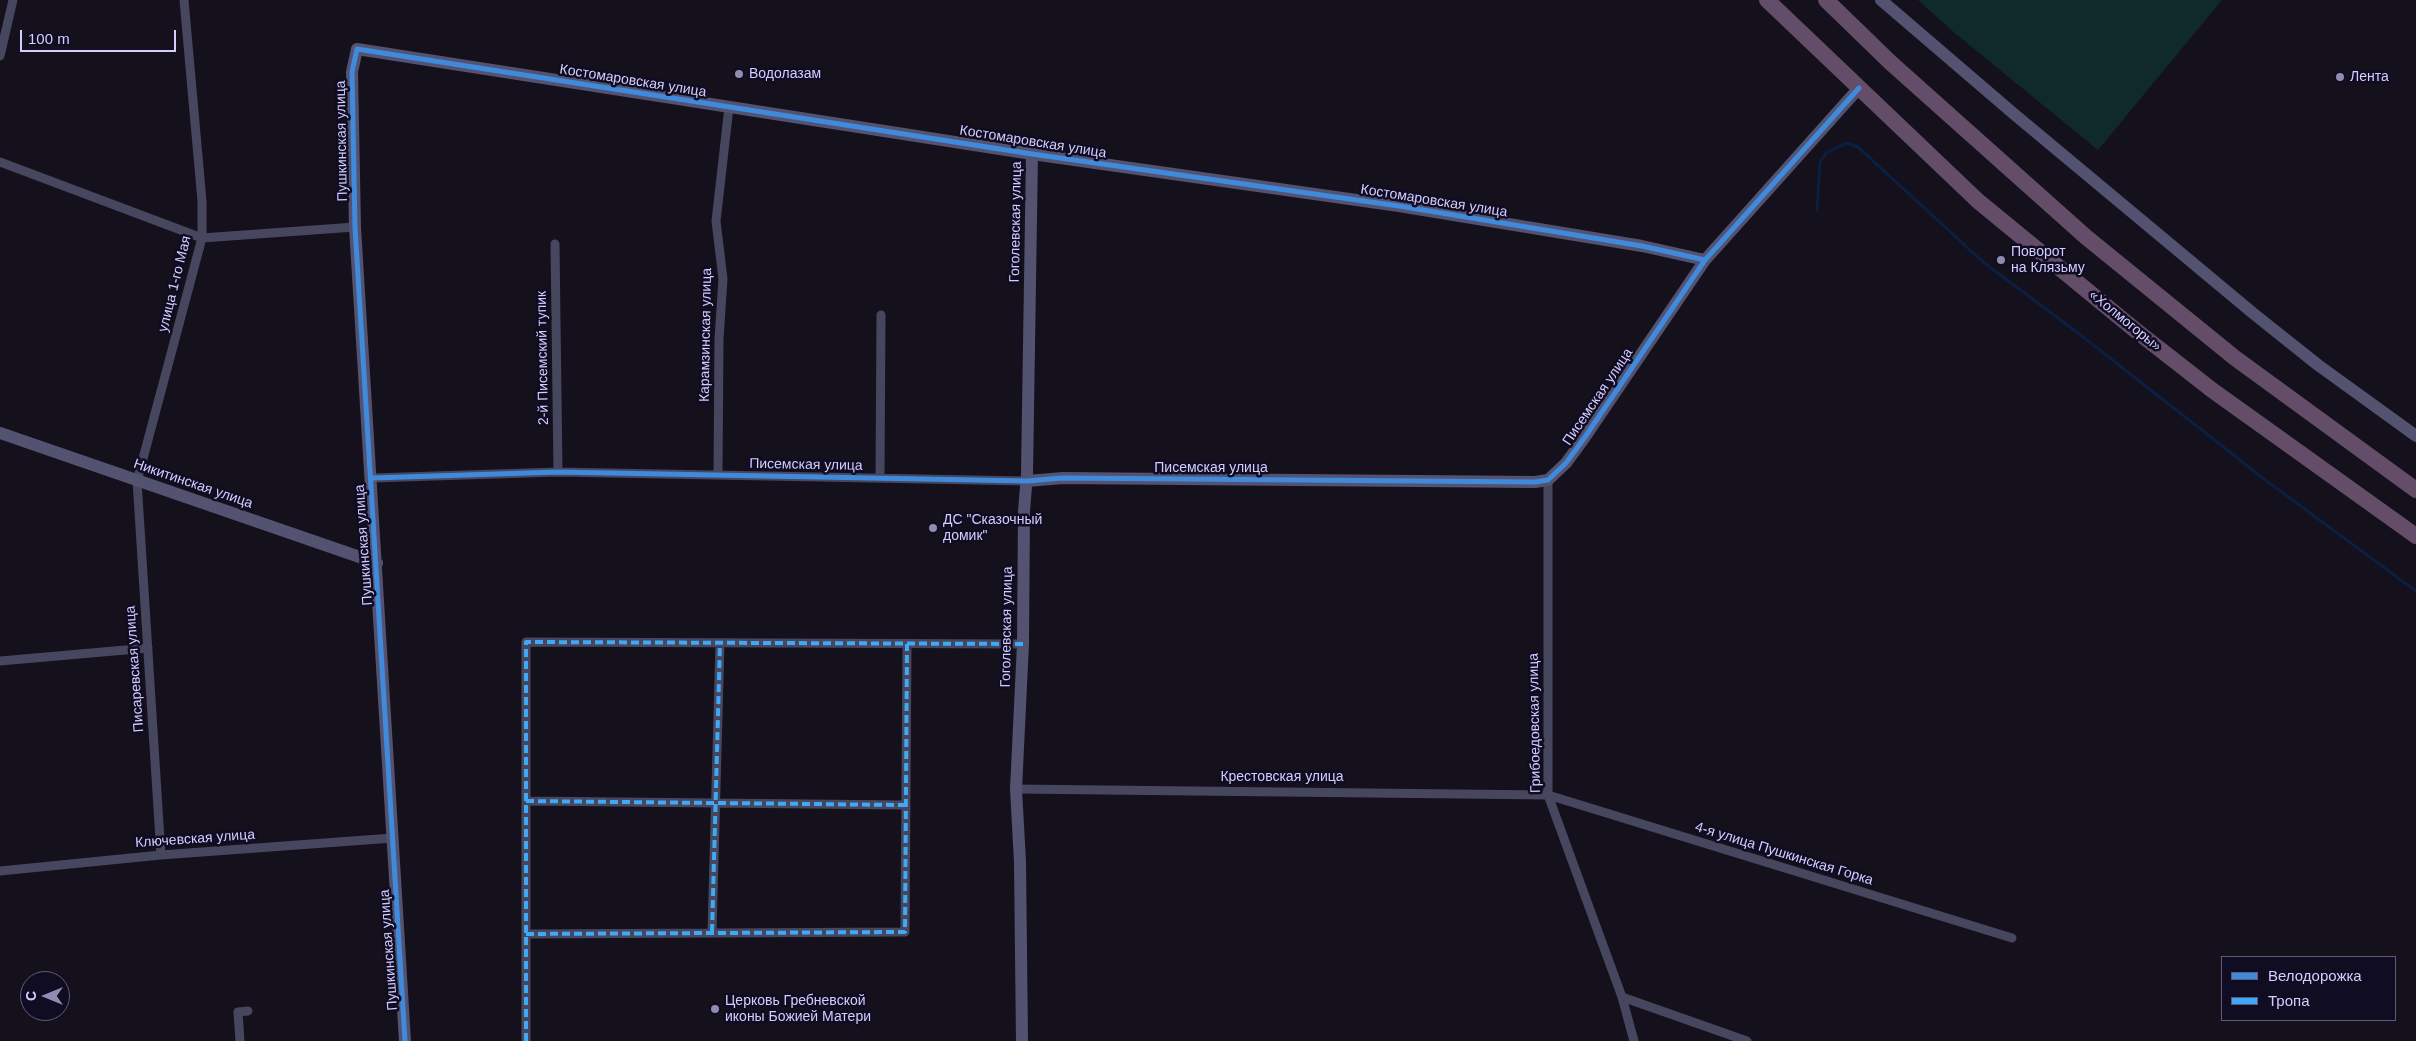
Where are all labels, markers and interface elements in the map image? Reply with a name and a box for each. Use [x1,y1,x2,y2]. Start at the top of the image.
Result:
scale bar [22,20,179,52]
text: 100 m [28,30,70,47]
street label: Костомаровская улица [558,61,708,101]
place label: Водолазам [749,66,821,82]
marker: Водолазам [733,68,745,80]
place label: Лента [2350,69,2389,85]
marker: Лента [2334,71,2346,83]
street label: Пушкинская улица [333,80,351,202]
street label: Костомаровская улица [958,122,1108,162]
street label: Гоголевская улица [1007,161,1025,283]
street label: Костомаровская улица [1359,181,1509,221]
street label: улица 1-го Мая [155,234,195,334]
place label: Поворот на Клязьму [2011,244,2085,276]
marker: Поворот на Клязьму [1995,254,2007,266]
street label: Карамзинская улица [696,268,716,402]
street label: «Холмогоры» [2085,287,2165,355]
street label: 2-й Писемский тупик [533,291,553,425]
street label: Писемская улица [1559,345,1637,449]
street label: Никитинская улица [131,456,255,512]
street label: Писемская улица [749,456,863,474]
street label: Писемская улица [1154,460,1268,476]
street label: Пушкинская улица [351,484,377,606]
place label: ДС "Сказочный домик" [943,512,1042,544]
marker: ДС "Сказочный домик" [927,522,939,534]
street label: Гоголевская улица [998,566,1016,688]
street label: Писаревская улица [122,605,148,733]
street label: Грибоедовская улица [1525,653,1545,793]
street label: Крестовская улица [1220,769,1344,785]
street label: 4-я улица Пушкинская Горка [1693,819,1875,889]
street label: Ключевская улица [135,826,255,852]
street label: Пушкинская улица [376,889,402,1011]
legend [2221,956,2396,1021]
text: Велодорожка [2268,967,2362,984]
north arrow [20,971,70,1021]
text: С [23,991,39,1001]
text: Тропа [2268,992,2309,1009]
place label: Церковь Гребневской иконы Божией Матери [725,993,871,1026]
marker: Церковь Гребневской иконы Божией Матери [709,1003,721,1015]

